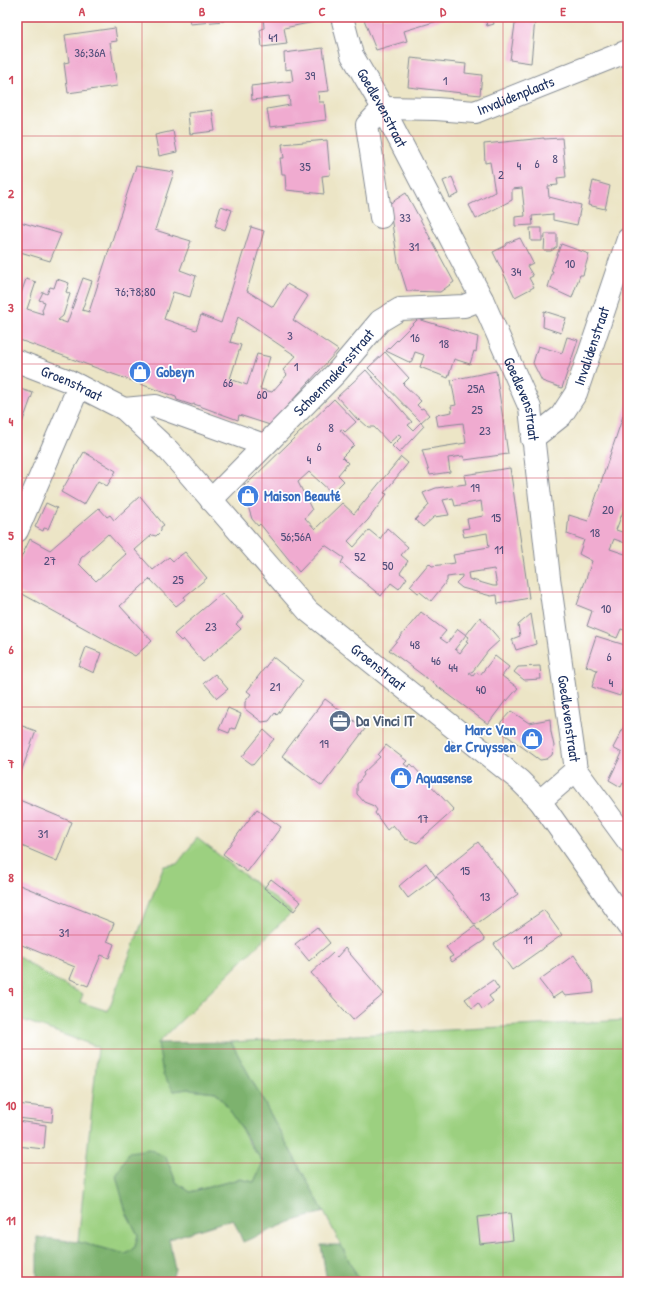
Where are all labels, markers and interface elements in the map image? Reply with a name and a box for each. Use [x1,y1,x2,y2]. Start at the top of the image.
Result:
text: A [79,2,86,20]
text: B [199,2,206,20]
text: C [318,2,326,20]
text: D [440,2,447,20]
text: E [560,2,566,20]
house number: 41 [268,28,278,46]
house number: 36;36A [74,43,106,61]
street label: Goedlevenstraat [352,64,413,152]
house number: 39 [305,66,316,84]
text: 1 [9,70,14,88]
street label: Invalidenplaats [474,70,557,120]
house number: 1 [443,71,448,89]
house number: 8 [552,149,558,167]
house number: 6 [534,154,540,172]
house number: 4 [517,156,522,174]
house number: 35 [299,157,311,175]
house number: 2 [498,165,504,183]
text: 2 [8,184,15,202]
house number: 33 [399,208,411,226]
house number: 31 [409,237,420,255]
house number: 10 [565,254,575,272]
house number: 34 [511,262,521,280]
house number: 76;78;80 [114,282,156,300]
text: 3 [8,298,14,316]
street label: Invalidenstraat [568,303,615,388]
street label: Schoenmakersstraat [288,324,379,421]
house number: 3 [287,326,293,344]
house number: 16 [410,328,420,346]
house number: 18 [439,334,450,352]
street label: Goedlevenstraat [499,354,545,443]
house number: 1 [294,357,299,375]
shop icon: Gobeyn [127,359,153,385]
street label: Groenstraat [38,360,107,407]
place label: Gobeyn [156,361,195,383]
house number: 66 [223,373,233,391]
house number: 25A [467,379,486,397]
house number: 60 [256,385,268,403]
house number: 25 [471,400,483,418]
text: 4 [9,412,14,430]
house number: 8 [328,418,334,436]
house number: 23 [479,421,491,439]
house number: 6 [316,437,322,455]
house number: 4 [307,450,312,468]
house number: 19 [470,478,480,496]
shop icon: Maison Beauté [235,483,261,509]
place label: Maison Beauté [264,485,341,506]
house number: 20 [602,500,614,518]
house number: 15 [491,508,502,526]
house number: 18 [590,523,601,541]
text: 5 [8,526,14,544]
house number: 56;56A [281,527,312,545]
house number: 11 [494,540,504,558]
house number: 52 [354,547,366,565]
house number: 27 [44,551,56,569]
house number: 50 [382,556,394,574]
house number: 25 [172,570,184,588]
house number: 10 [601,599,611,617]
house number: 23 [205,617,217,635]
house number: 48 [410,635,421,653]
street label: Groenstraat [346,638,411,696]
text: 6 [8,640,14,658]
house number: 6 [606,647,612,665]
house number: 46 [431,651,441,669]
house number: 44 [448,658,458,676]
house number: 4 [609,673,614,691]
street label: Goedlevenstraat [553,674,586,764]
house number: 21 [270,677,281,695]
house number: 40 [476,680,487,698]
office icon: Da Vinci IT [327,708,353,734]
place label: Da Vinci IT [356,710,415,731]
place label: Marc Van der Cruyssen [444,719,516,758]
shop icon: Marc Van der Cruyssen [519,726,545,752]
house number: 19 [319,734,329,752]
text: 7 [7,754,15,772]
shop icon: Aquasense [388,765,414,791]
place label: Aquasense [416,767,472,789]
house number: 17 [417,809,429,827]
house number: 31 [38,824,49,842]
house number: 15 [460,861,471,879]
text: 8 [8,868,14,886]
house number: 13 [480,887,490,905]
house number: 31 [59,923,70,941]
house number: 11 [523,930,533,948]
text: 9 [9,982,14,1000]
text: 10 [6,1096,16,1114]
text: 11 [6,1211,16,1229]

